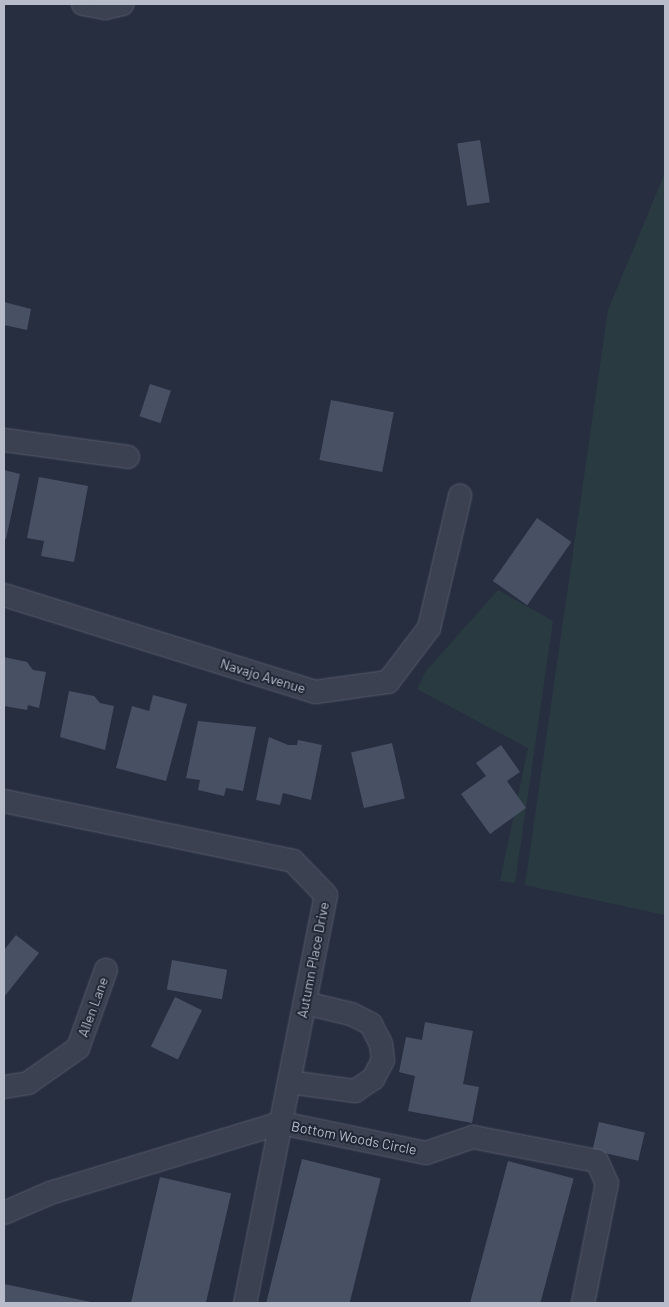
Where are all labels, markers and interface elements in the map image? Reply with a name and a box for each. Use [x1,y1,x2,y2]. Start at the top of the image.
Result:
street label: Navajo Avenue [218,655,308,697]
street label: Autumn Place Drive [294,901,332,1019]
street label: Allen Lane [74,975,112,1039]
street label: Bottom Woods Circle [290,1118,418,1158]

